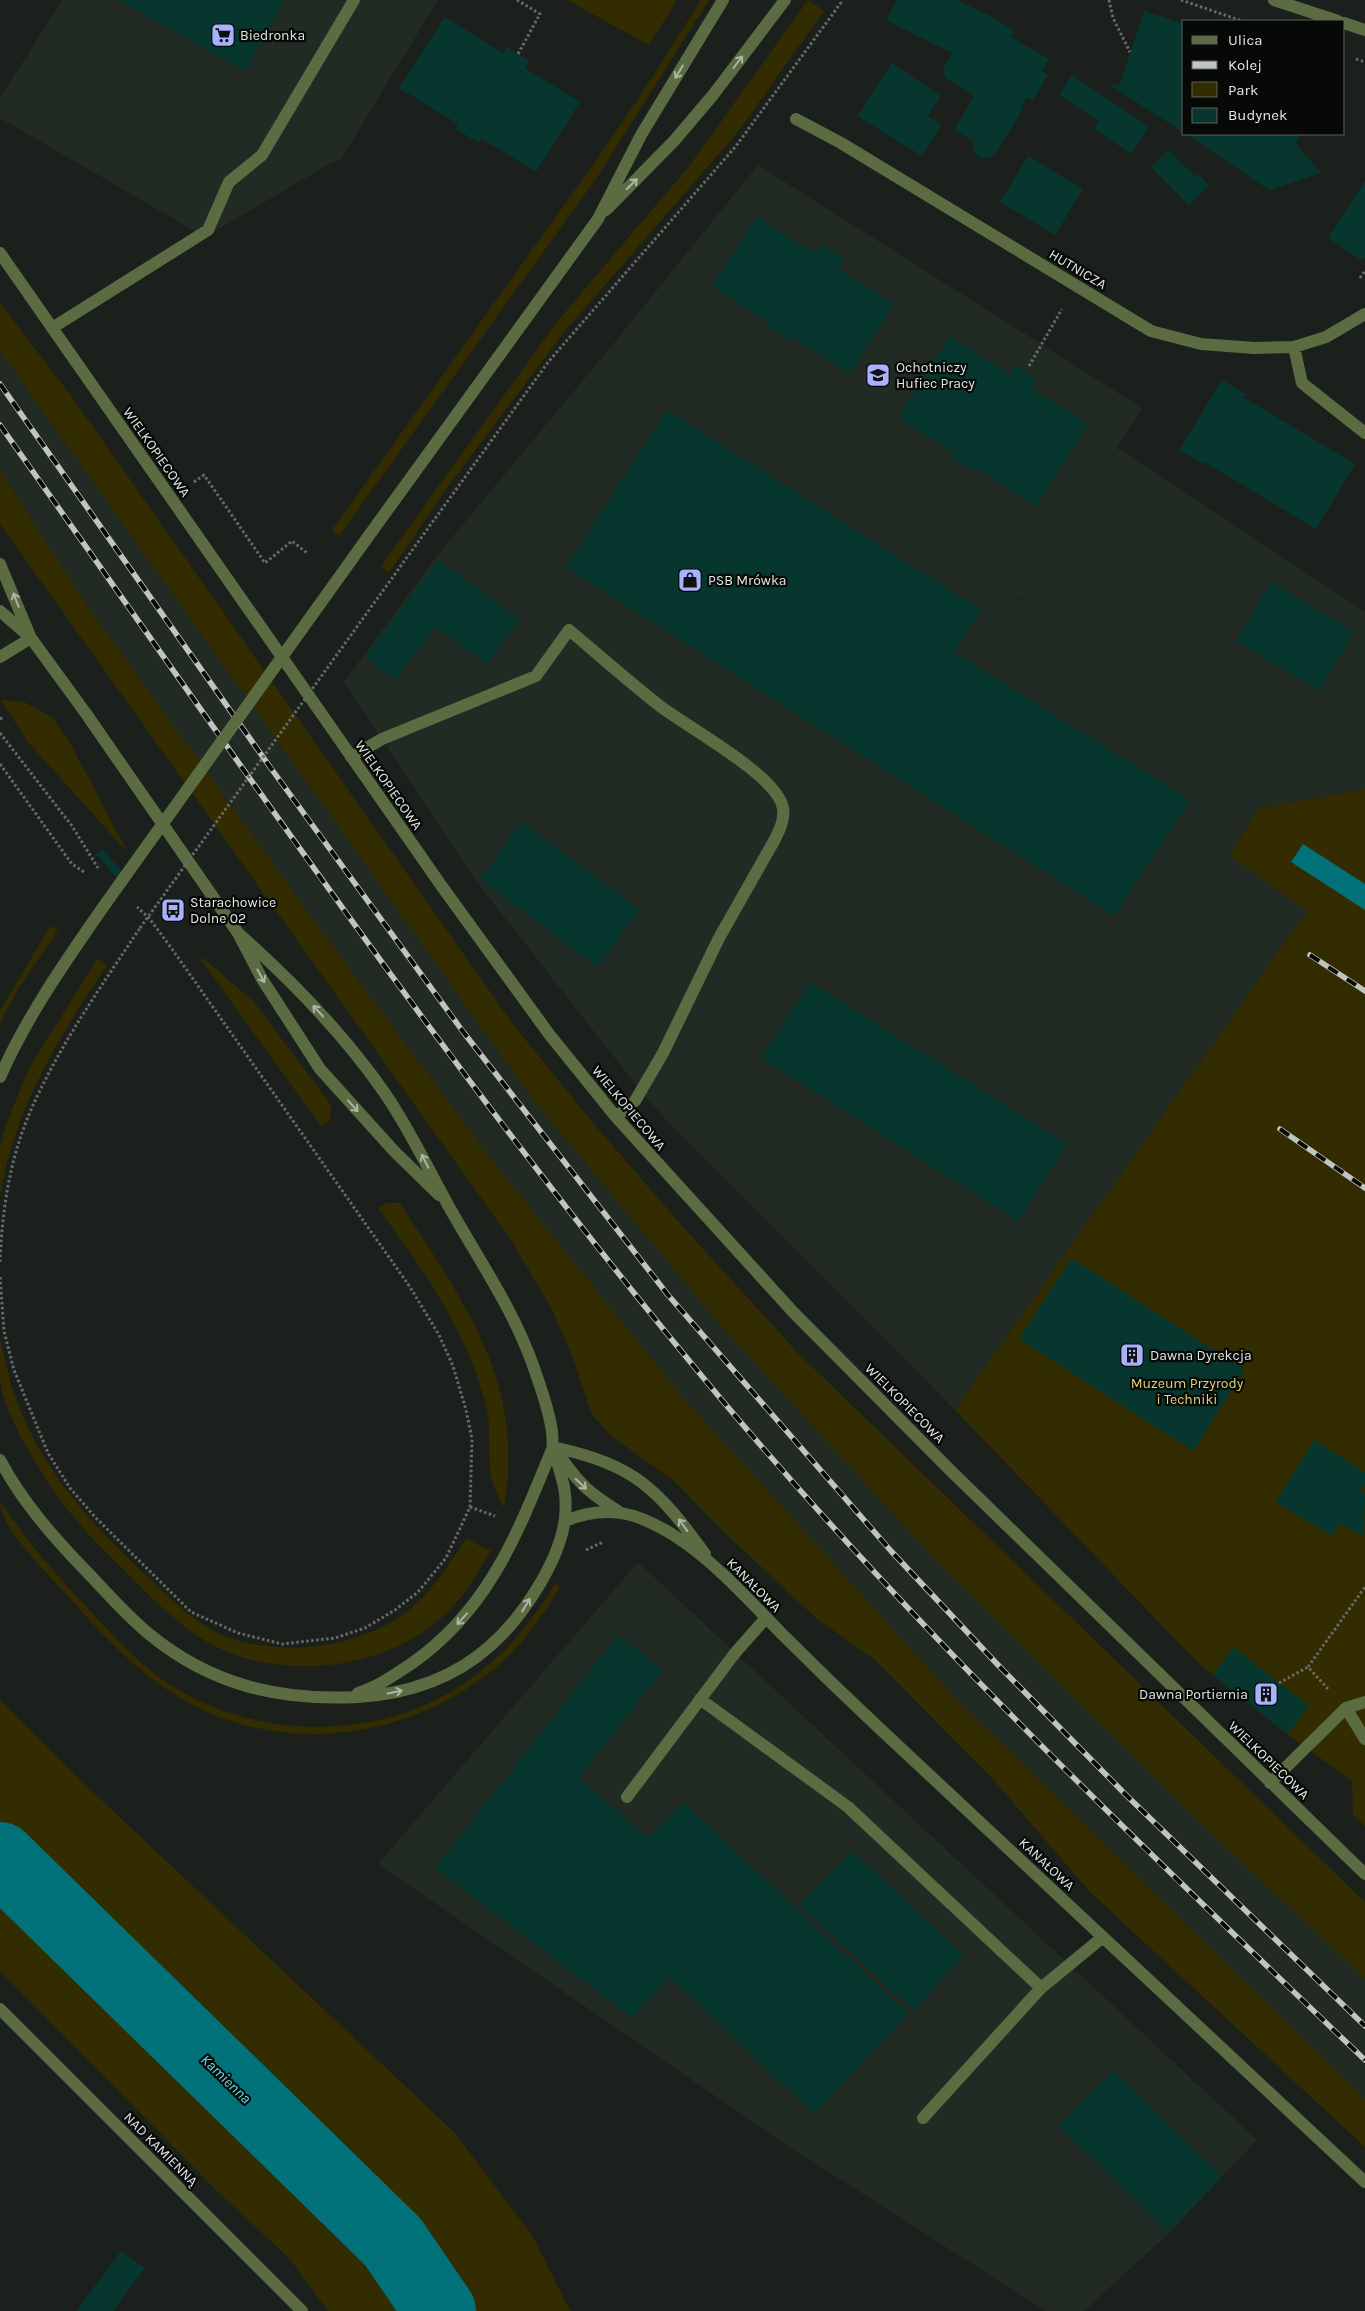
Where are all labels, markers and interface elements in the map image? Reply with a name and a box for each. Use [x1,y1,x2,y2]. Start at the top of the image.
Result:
legend [1182,20,1345,135]
supermarket icon: Biedronka [210,22,236,48]
place label: Biedronka [240,27,305,44]
text: Ulica [1228,31,1262,49]
one-way arrow [733,56,744,69]
text: Kolej [1228,56,1262,74]
one-way arrow [674,64,684,78]
text: Park [1228,81,1258,99]
text: Budynek [1228,106,1287,124]
one-way arrow [626,178,638,190]
street label: HUTNICZA [1046,246,1110,293]
place label: Ochotniczy Hufiec Pracy [896,359,975,392]
school or university icon: Ochotniczy Hufiec Pracy [865,362,891,388]
street label: WIELKOPIECOWA [119,404,194,500]
shop icon: PSB Mrówka [677,567,703,593]
place label: PSB Mrówka [708,572,787,589]
one-way arrow [11,593,20,608]
street label: WIELKOPIECOWA [351,737,426,833]
place label: Starachowice Dolne 02 [190,894,276,927]
bus stop icon: Starachowice Dolne 02 [160,897,186,923]
one-way arrow [256,969,266,983]
one-way arrow [312,1004,324,1017]
street label: WIELKOPIECOWA [588,1062,669,1154]
one-way arrow [347,1099,358,1112]
one-way arrow [420,1154,429,1169]
building icon: Dawna Dyrekcja [1119,1342,1145,1368]
place label: Dawna Dyrekcja [1150,1347,1252,1364]
street label: WIELKOPIECOWA [861,1360,948,1447]
park label: Muzeum Przyrody i Techniki [1131,1375,1244,1408]
one-way arrow [575,1478,587,1490]
one-way arrow [678,1519,689,1532]
street label: KANAŁOWA [723,1555,784,1616]
one-way arrow [521,1598,531,1612]
one-way arrow [456,1613,467,1626]
building icon: Dawna Portiernia [1253,1681,1279,1707]
place label: Dawna Portiernia [1139,1686,1248,1703]
one-way arrow [386,1687,402,1697]
street label: WIELKOPIECOWA [1225,1718,1313,1803]
street label: KANAŁOWA [1015,1834,1078,1894]
water label: Kamienna [197,2051,255,2107]
street label: NAD KAMIENNĄ [120,2109,202,2191]

